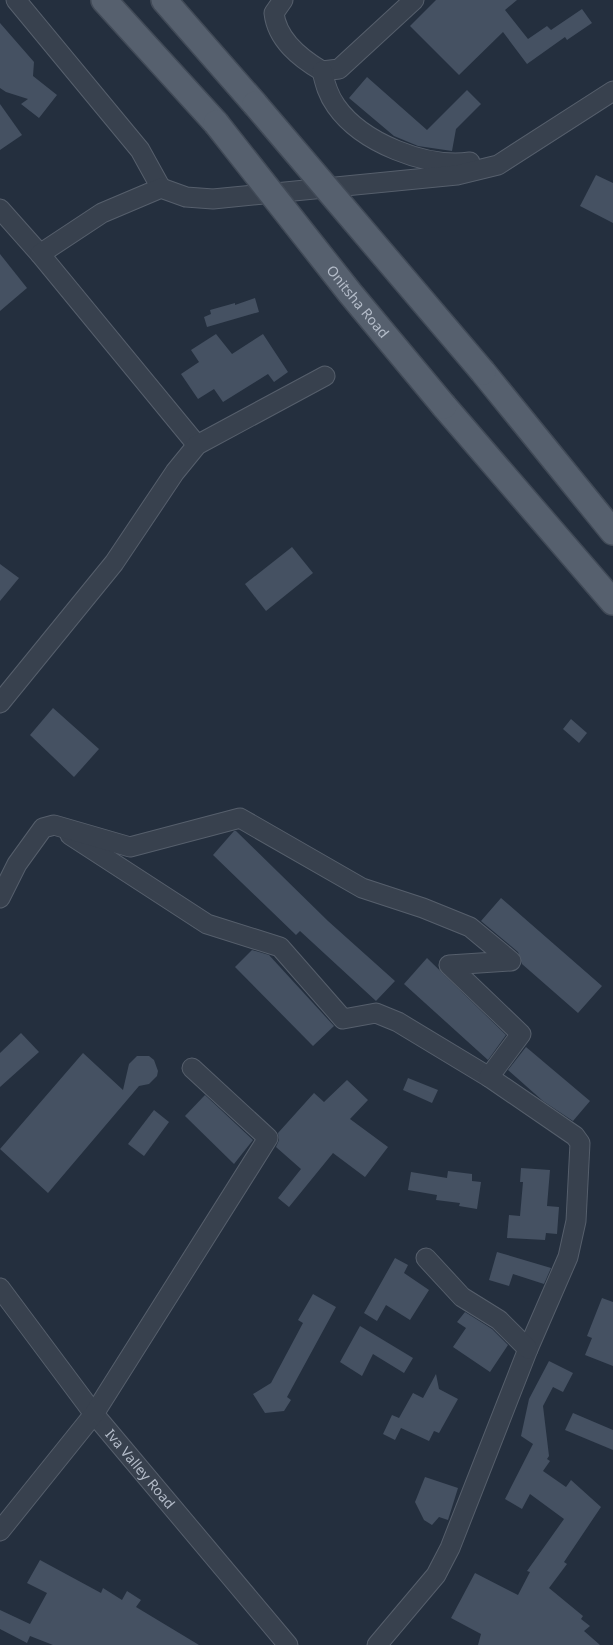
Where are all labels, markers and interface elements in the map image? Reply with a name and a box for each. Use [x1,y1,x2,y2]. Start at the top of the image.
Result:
street label: Onitsha Road [323,261,393,342]
street label: Iva Valley Road [102,1425,180,1513]

